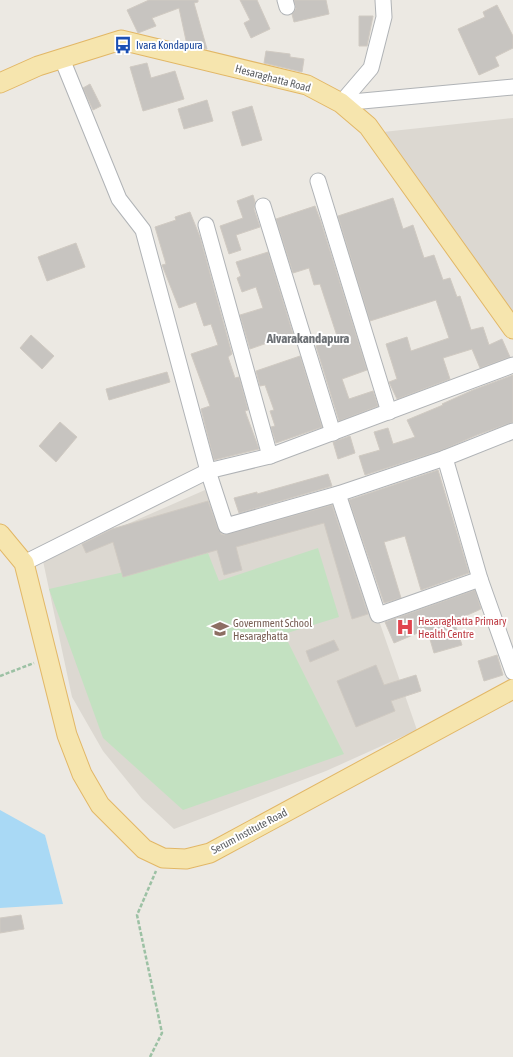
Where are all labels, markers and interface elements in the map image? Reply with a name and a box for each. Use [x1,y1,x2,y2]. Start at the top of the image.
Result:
bus stop icon: Ivara Kondapura [113,35,133,55]
place label: Ivara Kondapura [136,39,203,51]
street label: Hesaraghatta Road [234,62,312,94]
district label: Aivarakandapura [266,331,349,346]
place label: Hesaraghatta Primary Health Centre [418,615,507,640]
place label: Government School Hesaraghatta [233,617,312,642]
hospital icon: Hesaraghatta Primary Health Centre [395,617,415,637]
school or university icon: Government School Hesaraghatta [210,619,230,639]
street label: Serum Institute Road [209,806,289,856]

